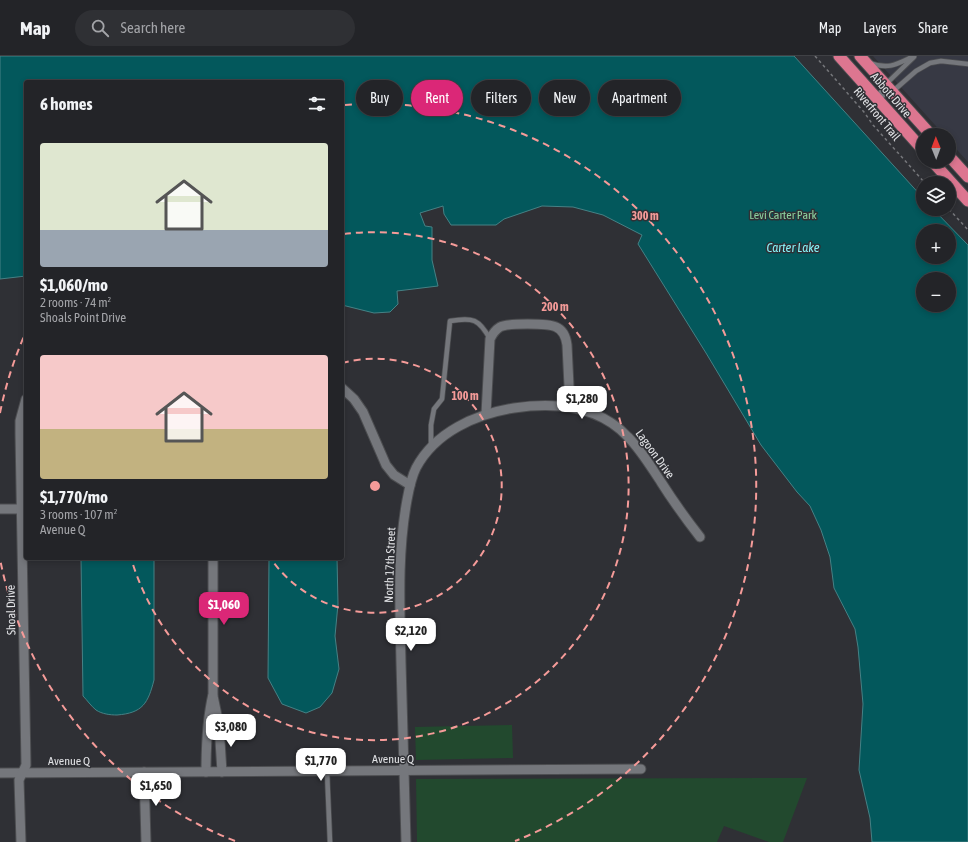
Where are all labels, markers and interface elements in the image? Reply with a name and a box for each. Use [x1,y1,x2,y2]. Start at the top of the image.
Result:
search box [75,10,355,46]
text: Map [20,17,51,39]
icon: search [89,17,111,39]
text: Search here [121,19,185,36]
text: Map [819,20,841,36]
text: Layers [863,20,896,36]
text: Share [918,20,948,36]
street label: Abbott Drive [868,70,914,120]
chip: Buy [356,80,403,116]
chip: Rent [411,80,463,116]
chip: Filters [471,80,531,116]
chip: New [539,80,590,116]
chip: Apartment [598,80,681,116]
street label: Riverfront Trail [851,85,904,144]
icon: filters [306,93,328,115]
text: 6 homes [40,94,93,114]
north arrow [916,128,956,168]
map controls [916,128,956,312]
icon: home [148,169,220,241]
button: layers [916,176,956,216]
park label: Levi Carter Park [749,208,818,222]
text: 300 m [631,209,659,223]
button: + [916,224,956,264]
water label: Carter Lake [766,240,820,255]
button: − [916,272,956,312]
text: $1,060/mo [40,275,108,295]
text: 2 rooms · 74 m² [40,295,111,310]
text: 200 m [541,300,569,314]
text: Shoals Point Drive [40,310,126,325]
icon: home [148,381,220,453]
pin: $1,280 [549,386,615,420]
text: 100 m [451,389,479,403]
text: $1,280 [566,391,598,406]
street label: Lagoon Drive [633,427,677,481]
centre of rings [368,479,382,493]
text: $1,770/mo [40,487,108,507]
text: 3 rooms · 107 m² [40,507,117,522]
text: Avenue Q [40,522,85,537]
street label: North 17th Street [382,526,398,603]
street label: Shoal Drive [4,585,18,635]
pin: $1,060 [191,592,257,626]
text: $1,060 [208,597,240,612]
pin: $2,120 [378,618,444,652]
text: $2,120 [395,623,427,638]
pin: $3,080 [198,714,264,748]
text: $3,080 [215,719,247,734]
pin: $1,770 [288,748,354,782]
street label: Avenue Q [372,752,415,766]
text: $1,770 [305,753,337,768]
street label: Avenue Q [48,754,91,768]
pin: $1,650 [123,773,189,807]
text: $1,650 [140,778,172,793]

